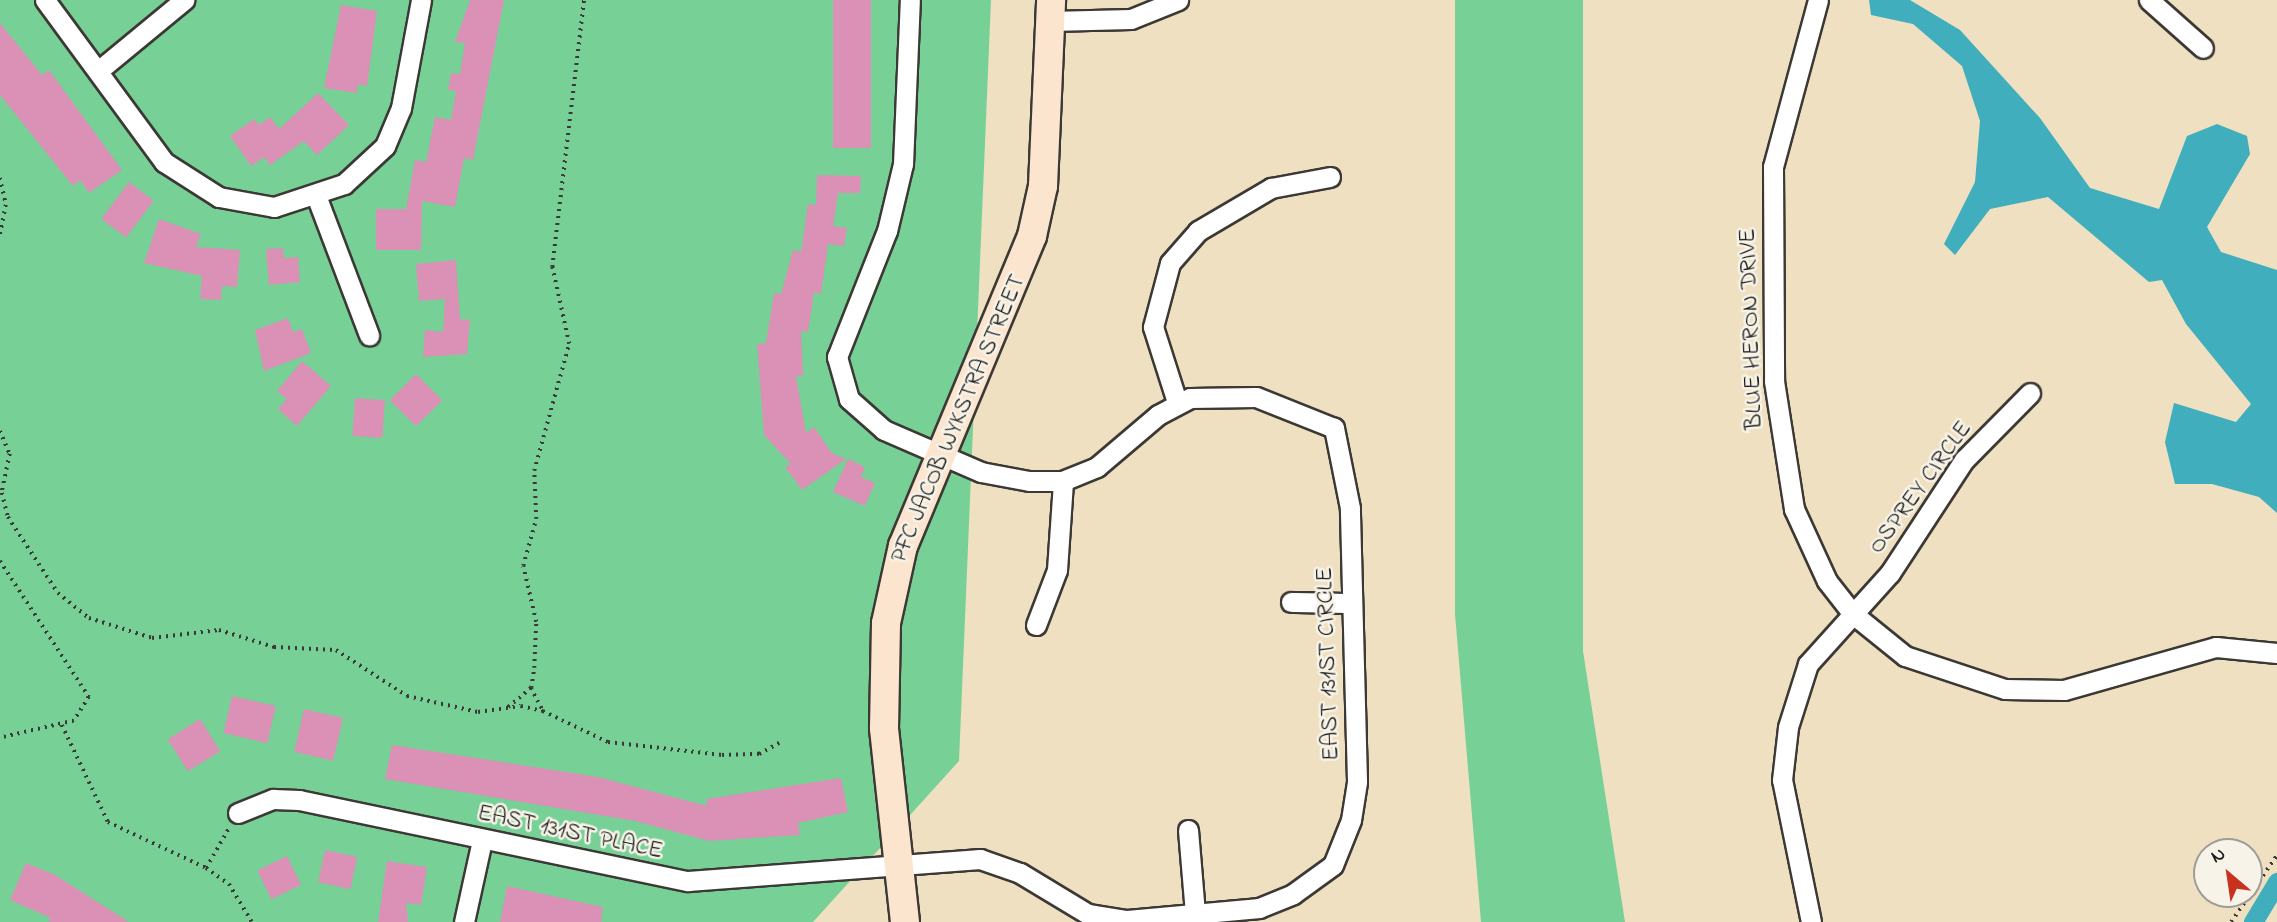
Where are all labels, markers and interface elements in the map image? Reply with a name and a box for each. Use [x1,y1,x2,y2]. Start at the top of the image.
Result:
street label: BLUE HERON DRIVE [1734,228,1770,430]
street label: PFC JACOB WYKSTRA STREET [885,271,1033,567]
street label: OSPREY CIRCLE [1863,416,1979,560]
street label: EAST 131ST CIRCLE [1311,567,1347,761]
street label: EAST 131ST PLACE [475,799,665,867]
north arrow [2193,838,2263,908]
text: N [2206,841,2231,871]

